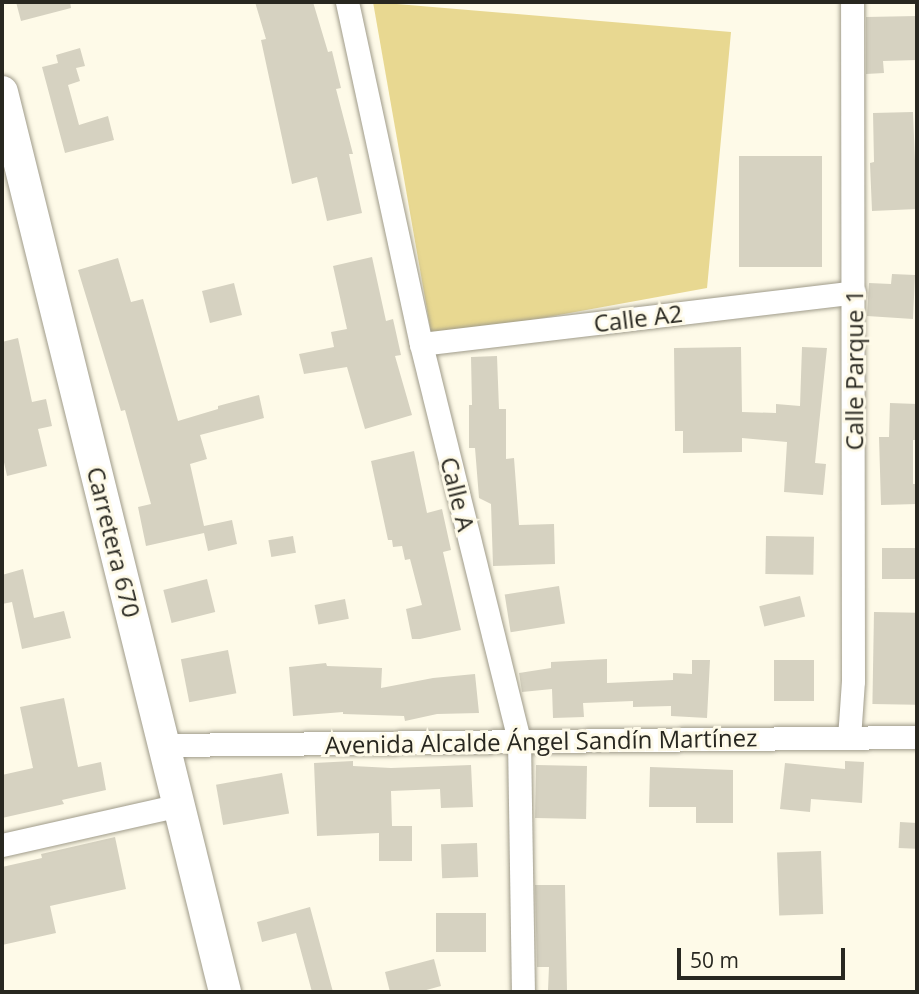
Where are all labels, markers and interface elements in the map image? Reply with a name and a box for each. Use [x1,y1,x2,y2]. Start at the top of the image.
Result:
street label: Calle Parque 1 [840,290,868,450]
street label: Calle A2 [592,298,684,338]
street label: Calle A [435,454,481,534]
street label: Carretera 670 [81,464,147,620]
street label: Avenida Alcalde Ángel Sandín Martínez [324,723,758,759]
scale bar [681,934,849,978]
text: 50 m [690,946,739,974]

